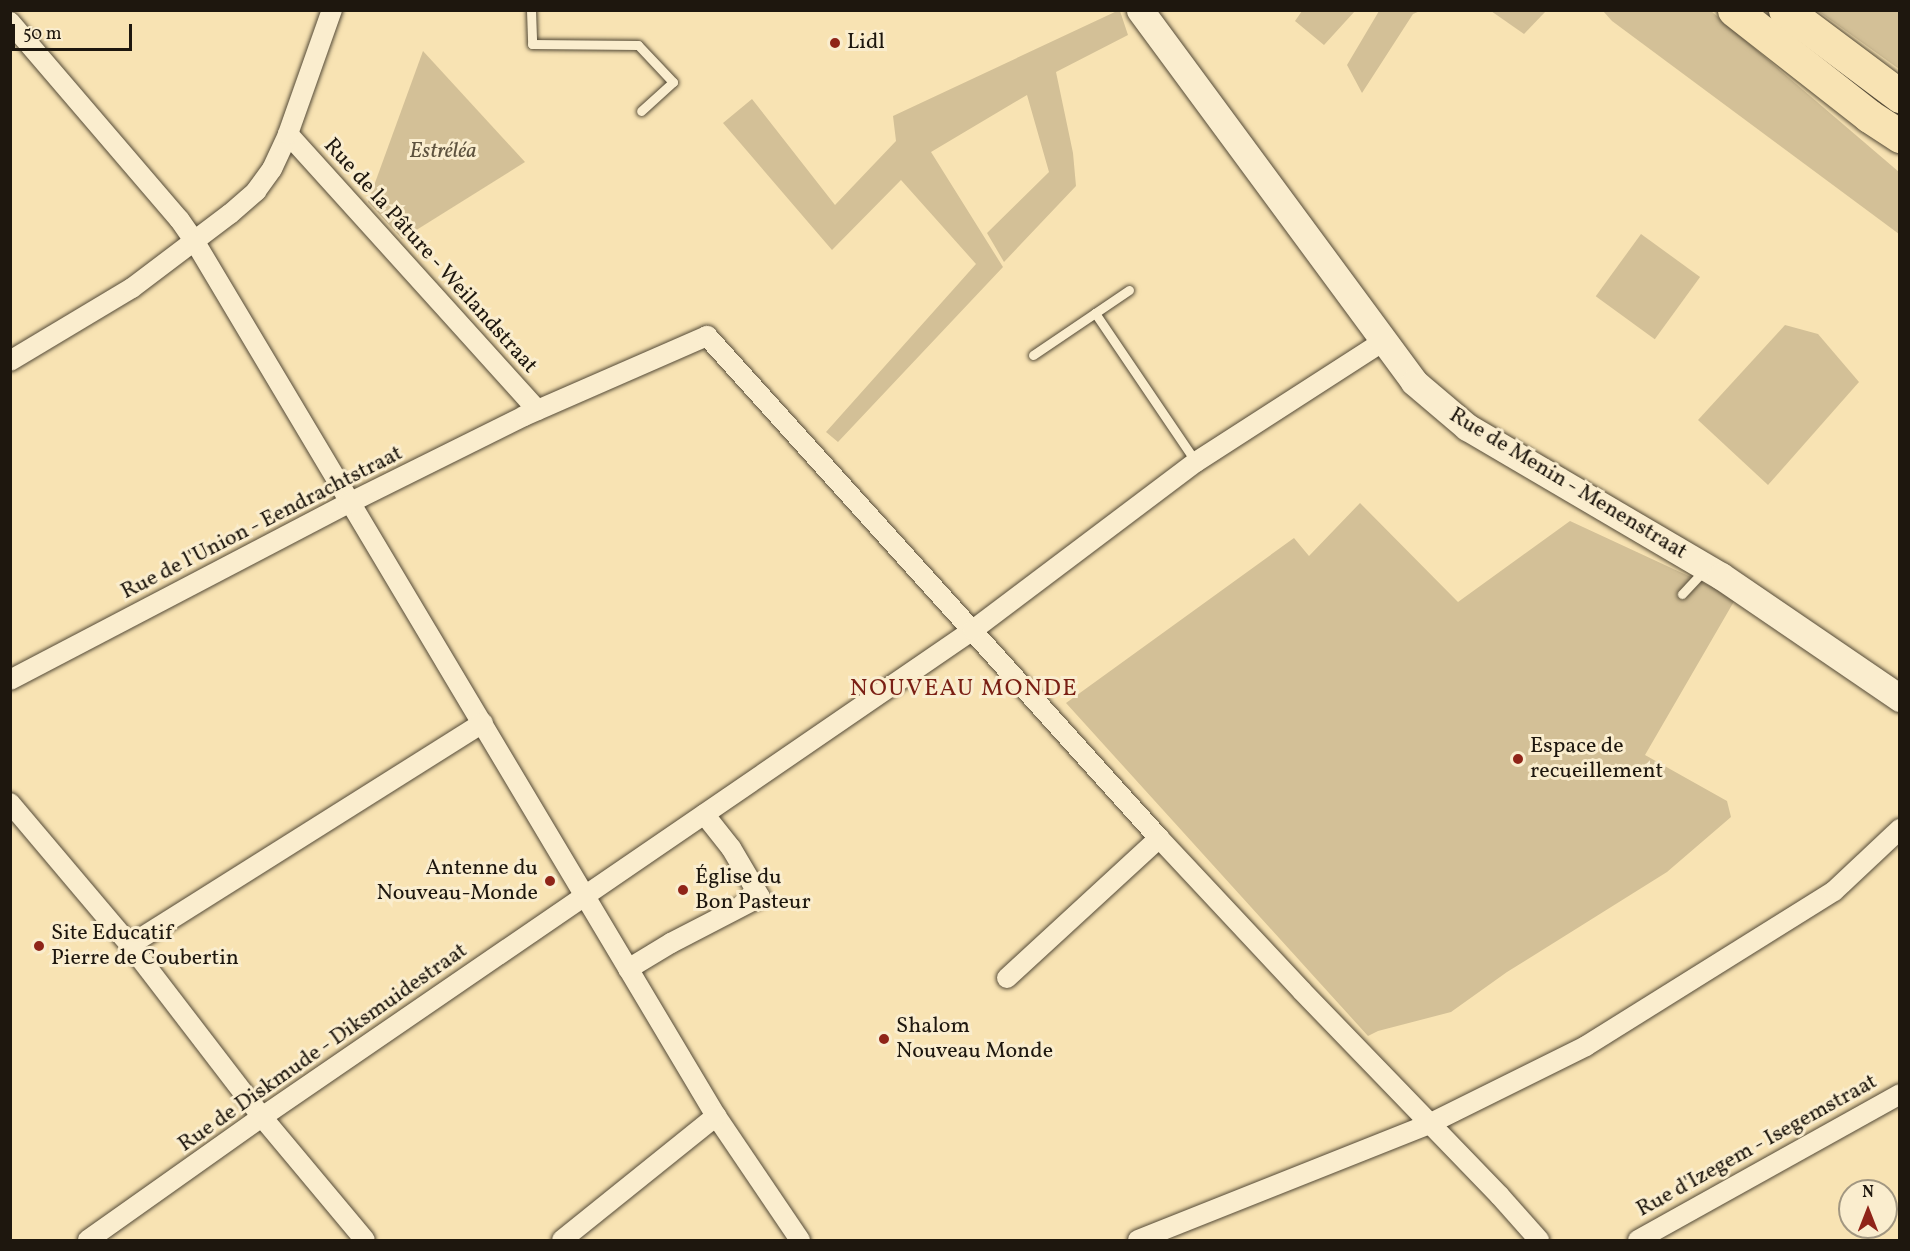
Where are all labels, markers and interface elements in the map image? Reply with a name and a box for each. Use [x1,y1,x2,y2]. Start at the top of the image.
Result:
scale bar [15,12,135,50]
text: 50 m [23,22,62,47]
place label: Lidl [847,30,885,56]
marker: Lidl [828,36,842,50]
street label: Rue de la Pâture - Weilandstraat [317,132,543,380]
park label: Estréléa [409,139,477,165]
street label: Rue de Menin - Menenstraat [1444,402,1692,566]
street label: Rue de l'Union - Eendrachtstraat [117,440,407,606]
district label: NOUVEAU MONDE [850,676,1078,704]
place label: Espace de recueillement [1530,733,1663,784]
marker: Espace de recueillement [1511,752,1525,766]
place label: Antenne du Nouveau-Monde [377,855,538,906]
place label: Église du Bon Pasteur [695,864,811,915]
marker: Antenne du Nouveau-Monde [543,874,557,888]
marker: Église du Bon Pasteur [676,883,690,897]
place label: Site Educatif Pierre de Coubertin [51,920,239,972]
street label: Rue de Diskmude - Diksmuidestraat [173,938,473,1158]
marker: Site Educatif Pierre de Coubertin [32,939,46,953]
place label: Shalom Nouveau Monde [896,1013,1053,1064]
marker: Shalom Nouveau Monde [877,1032,891,1046]
street label: Rue d'Izegem - Isegemstraat [1632,1069,1882,1223]
north arrow [1838,1179,1898,1239]
text: N [1862,1182,1874,1204]

